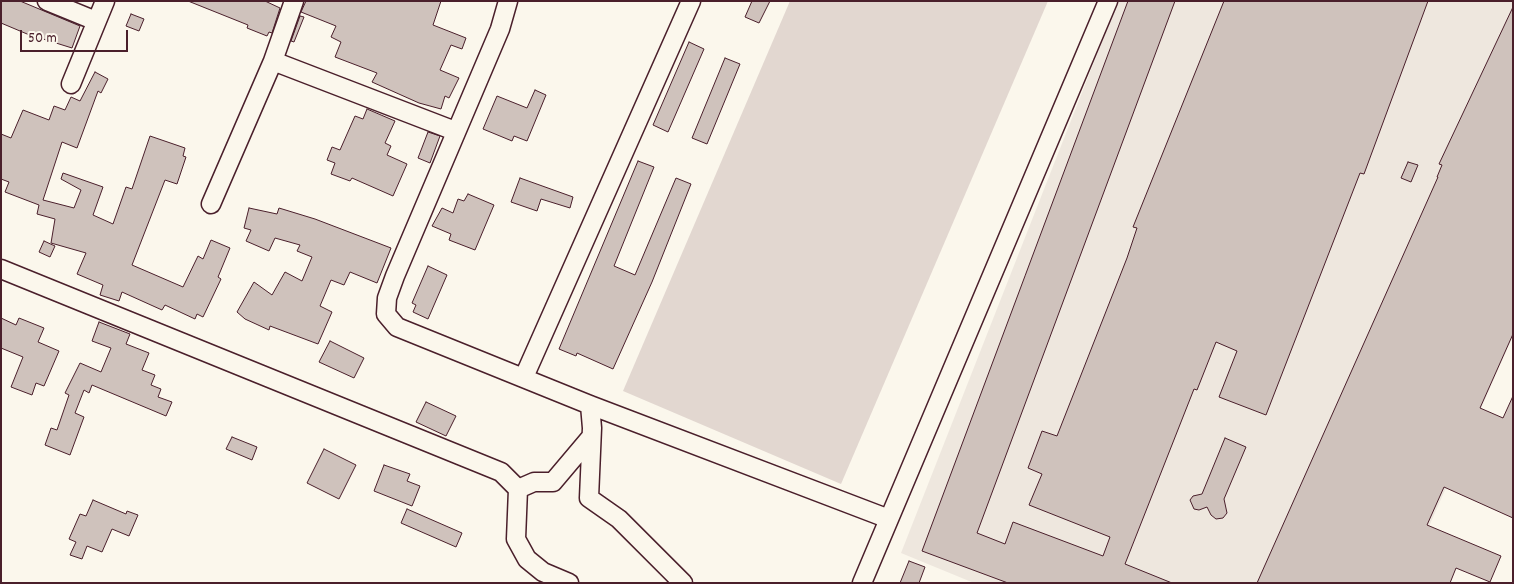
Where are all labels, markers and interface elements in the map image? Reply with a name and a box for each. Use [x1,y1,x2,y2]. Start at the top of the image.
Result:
scale bar [22,20,130,52]
text: 50 m [28,28,57,50]

